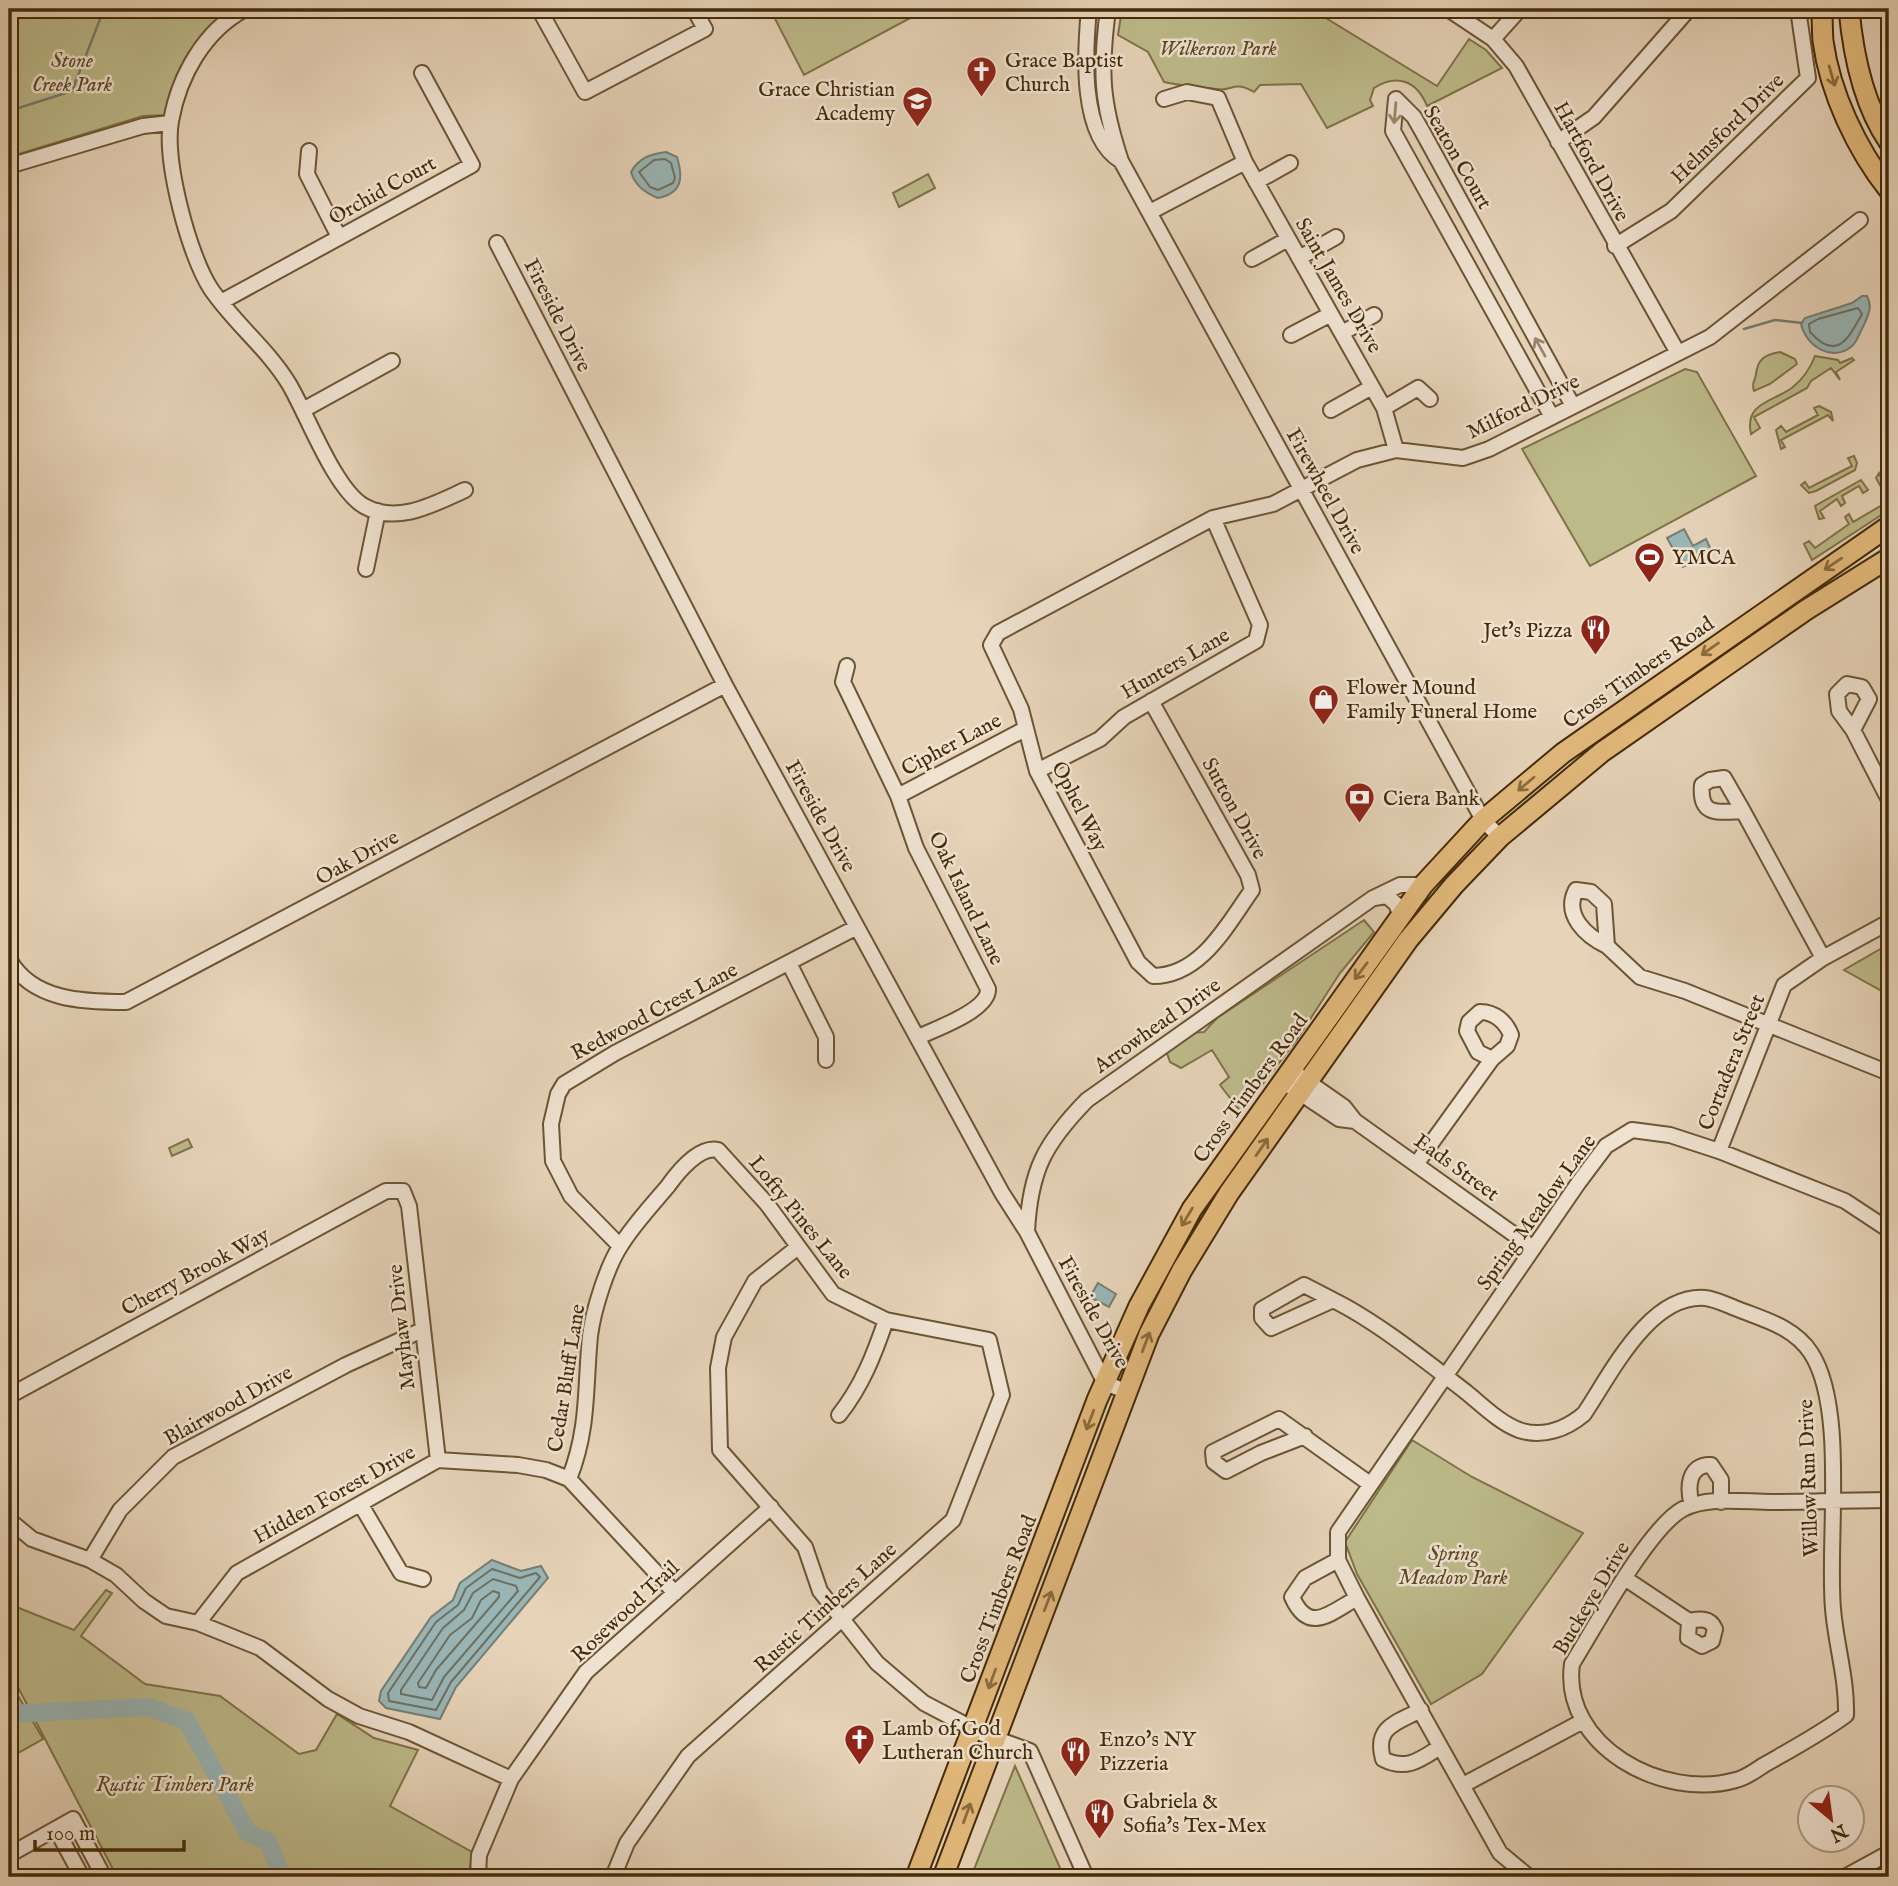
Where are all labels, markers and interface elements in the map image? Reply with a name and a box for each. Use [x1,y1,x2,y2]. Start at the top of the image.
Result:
park label: Wilkerson Park [1159,36,1277,63]
park label: Stone Creek Park [32,48,113,99]
place label: Grace Baptist Church [1005,48,1123,99]
church icon: Grace Baptist Church [965,55,999,99]
one-way arrow [1826,65,1839,87]
street label: Helmsford Drive [1665,68,1791,190]
place label: Grace Christian Academy [758,77,896,128]
school or university icon: Grace Christian Academy [901,84,935,128]
street label: Hartford Drive [1547,97,1635,227]
one-way arrow [1388,101,1401,124]
street label: Seaton Court [1416,101,1497,215]
street label: Orchid Court [324,151,441,232]
street label: Saint James Drive [1288,213,1388,359]
street label: Fireside Drive [517,255,597,377]
one-way arrow [1533,337,1547,357]
street label: Milford Drive [1463,368,1585,446]
street label: Firewheel Drive [1279,424,1371,560]
sports icon: YMCA [1632,540,1666,584]
place label: YMCA [1672,545,1736,572]
one-way arrow [1824,557,1843,571]
street label: Cross Timbers Road [1558,611,1720,735]
restaurant icon: Jet's Pizza [1578,613,1612,657]
place label: Jet's Pizza [1481,618,1573,645]
street label: Hunters Lane [1117,622,1235,706]
one-way arrow [1701,642,1720,656]
place label: Flower Mound Family Funeral Home [1346,675,1538,726]
shop icon: Flower Mound Family Funeral Home [1306,682,1340,726]
street label: Cipher Lane [897,708,1007,783]
street label: Sutton Drive [1195,753,1273,865]
street label: Fireside Drive [778,756,862,878]
street label: Ophel Way [1044,757,1113,857]
one-way arrow [1518,776,1536,792]
bank icon: Ciera Bank [1343,781,1377,825]
place label: Ciera Bank [1383,786,1481,813]
street label: Oak Drive [311,824,404,892]
street label: Oak Island Lane [922,827,1010,970]
street label: Redwood Crest Lane [567,957,743,1068]
one-way arrow [1354,962,1369,980]
street label: Arrowhead Drive [1088,972,1227,1081]
street label: Cortadera Street [1693,990,1772,1135]
street label: Cross Timbers Road [1188,1008,1315,1169]
street label: Eads Street [1408,1128,1504,1208]
street label: Spring Meadow Lane [1472,1129,1603,1296]
one-way arrow [1255,1138,1269,1157]
street label: Lofty Pines Lane [742,1151,858,1286]
one-way arrow [1180,1206,1194,1226]
street label: Cherry Brook Way [117,1222,275,1323]
street label: Fireside Drive [1051,1252,1135,1374]
street label: Mayhaw Drive [382,1262,423,1391]
street label: Cedar Bluff Lane [542,1302,593,1454]
one-way arrow [1141,1332,1154,1354]
street label: Blairwood Drive [160,1360,298,1453]
street label: Willow Run Drive [1793,1398,1826,1557]
one-way arrow [1082,1408,1095,1430]
street label: Hidden Forest Drive [249,1439,421,1551]
street label: Cross Timbers Road [955,1511,1044,1688]
street label: Rustic Timbers Lane [749,1537,903,1679]
street label: Buckeye Drive [1548,1537,1637,1660]
park label: Spring Meadow Park [1398,1541,1508,1592]
street label: Rosewood Trail [566,1555,686,1669]
one-way arrow [1042,1590,1055,1612]
one-way arrow [985,1667,997,1689]
place label: Lamb of God Lutheran Church [882,1716,1033,1767]
church icon: Lamb of God Lutheran Church [842,1723,876,1767]
place label: Enzo's NY Pizzeria [1099,1727,1198,1778]
restaurant icon: Enzo's NY Pizzeria [1059,1734,1093,1778]
park label: Rustic Timbers Park [96,1772,255,1799]
north arrow [1797,1784,1867,1854]
place label: Gabriela & Sofia's Tex-Mex [1123,1789,1267,1840]
restaurant icon: Gabriela & Sofia's Tex-Mex [1083,1796,1117,1840]
one-way arrow [961,1803,974,1825]
scale bar [35,1809,184,1853]
text: N [1825,1817,1852,1847]
text: 100 m [46,1821,95,1848]

